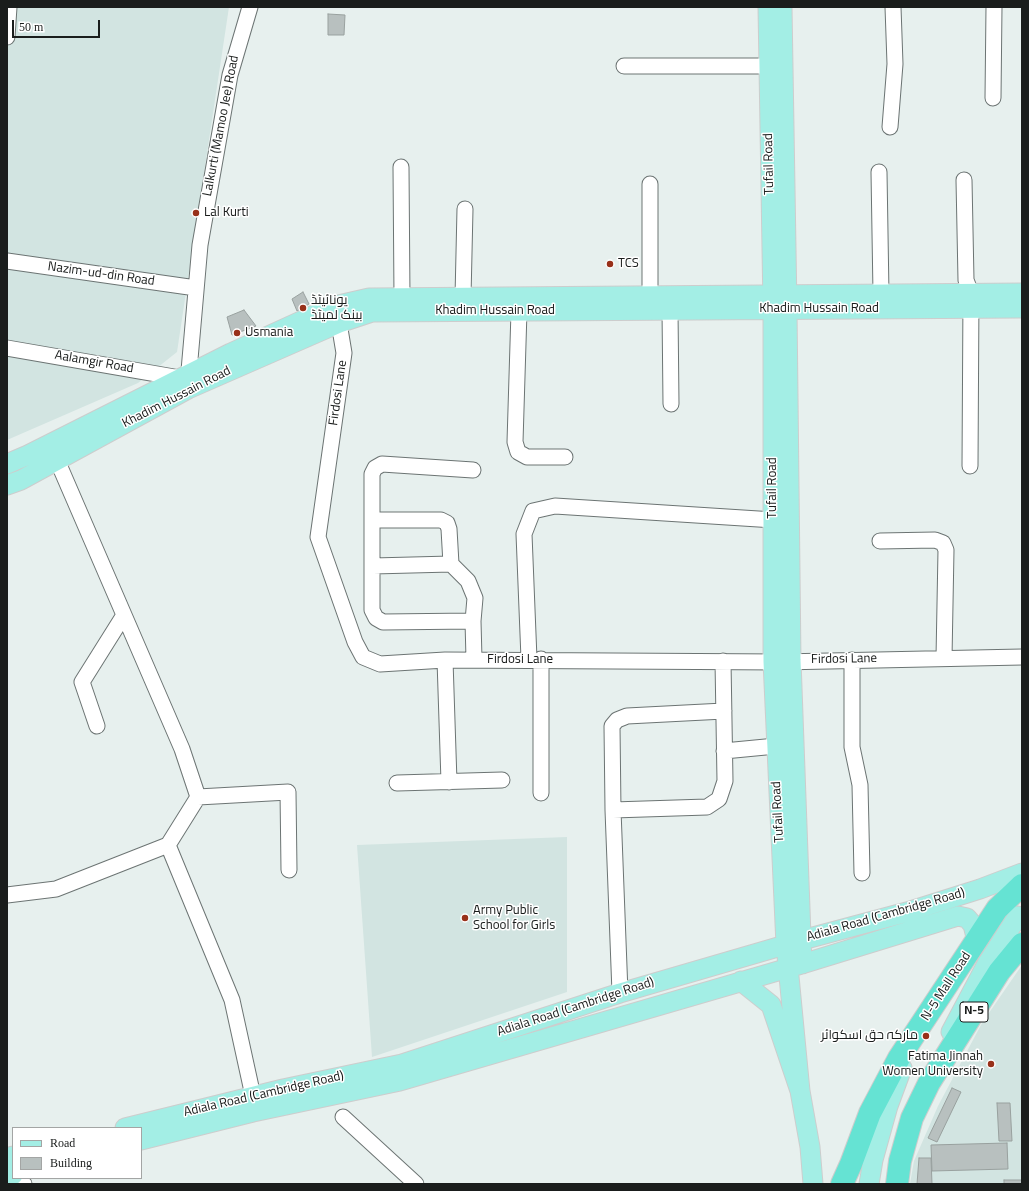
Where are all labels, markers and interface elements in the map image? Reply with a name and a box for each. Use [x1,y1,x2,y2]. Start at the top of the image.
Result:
scale bar [14,12,102,38]
text: 50 m [19,20,43,34]
street label: Lalkurti (Mamoo Jee) Road [201,54,243,198]
street label: Tufail Road [762,133,778,195]
place label: Lal Kurti [204,205,249,221]
marker: Lal Kurti [191,208,201,218]
place label: TCS [618,256,639,272]
marker: TCS [605,259,615,269]
street label: Nazim-ud-din Road [46,260,156,290]
place label: یونائیٹڈ بینک لمیٹڈ [311,293,363,324]
street label: Khadim Hussain Road [759,301,879,317]
marker: یونائیٹڈ بینک لمیٹڈ [298,303,308,313]
street label: Khadim Hussain Road [435,303,555,319]
place label: Usmania [245,325,293,341]
marker: Usmania [232,328,242,338]
street label: Aalamgir Road [53,348,135,378]
street label: Firdosi Lane [327,359,351,427]
street label: Khadim Hussain Road [120,364,234,432]
street label: Tufail Road [765,457,781,519]
street label: Firdosi Lane [487,652,553,668]
street label: Firdosi Lane [811,652,877,668]
street label: Tufail Road [770,781,788,843]
street label: Adiala Road (Cambridge Road) [805,886,967,946]
place label: Army Public School for Girls [473,903,555,934]
marker: Army Public School for Girls [460,913,470,923]
street label: N-5 Mall Road [919,950,975,1024]
street label: Adiala Road (Cambridge Road) [496,975,656,1041]
road number: N-5 [960,1002,988,1022]
place label: مارکہ حق اسکوائر [821,1028,918,1044]
marker: مارکہ حق اسکوائر [921,1031,931,1041]
place label: Fatima Jinnah Women University [882,1049,983,1080]
marker: Fatima Jinnah Women University [986,1059,996,1069]
street label: Adiala Road (Cambridge Road) [182,1069,346,1121]
legend [12,1127,142,1179]
text: Road [50,1136,75,1150]
text: Building [50,1156,92,1170]

